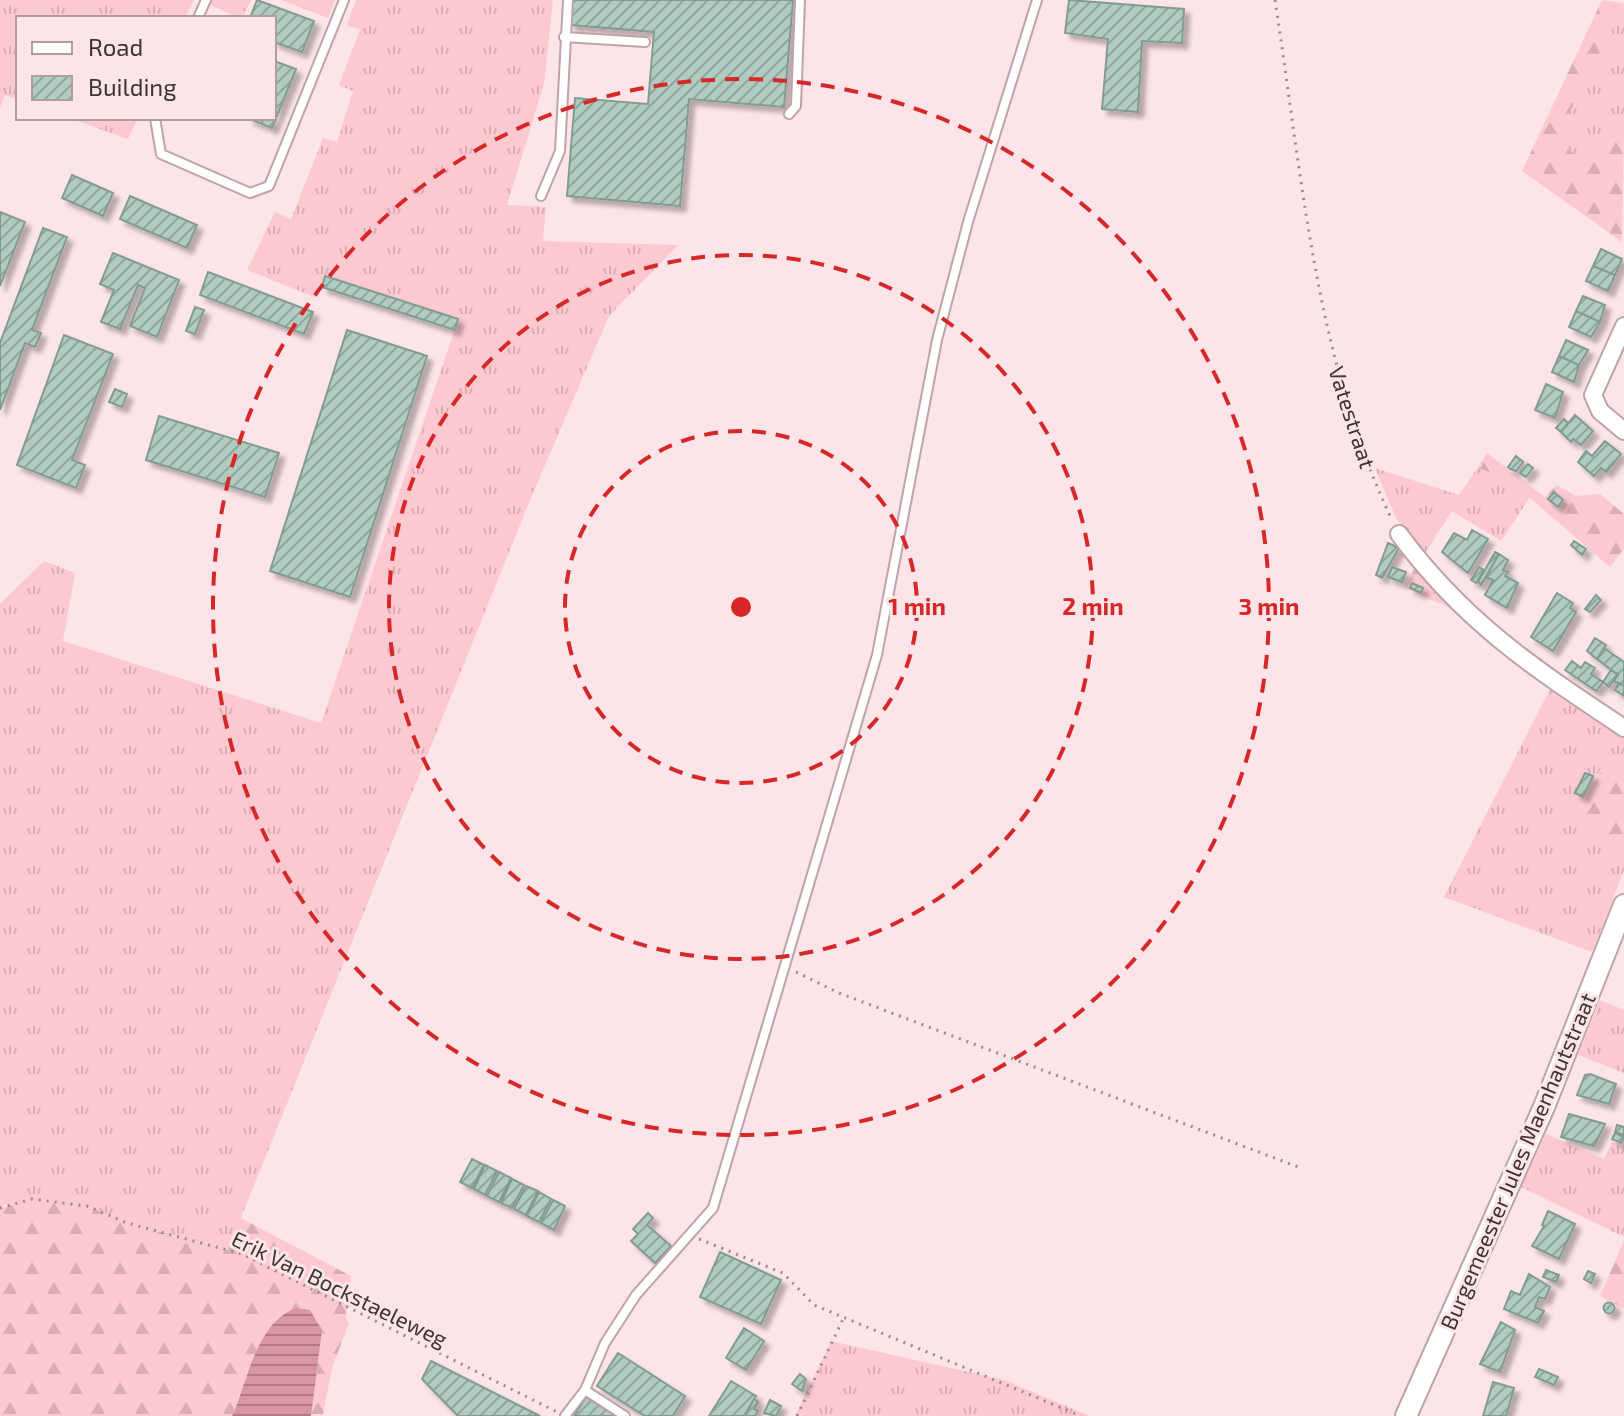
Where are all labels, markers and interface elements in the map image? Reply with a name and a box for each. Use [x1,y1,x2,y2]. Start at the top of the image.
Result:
legend [16,16,276,120]
text: Road [88,32,143,61]
text: Building [88,72,177,101]
street label: Vatestraat [1324,363,1382,471]
text: 1 min [888,591,946,620]
text: 2 min [1062,591,1124,620]
text: 3 min [1239,591,1299,620]
centre of rings [727,593,755,621]
street label: Burgemeester Jules Maenhautstraat [1434,989,1600,1333]
street label: Erik Van Bockstaeleweg [228,1224,452,1352]

